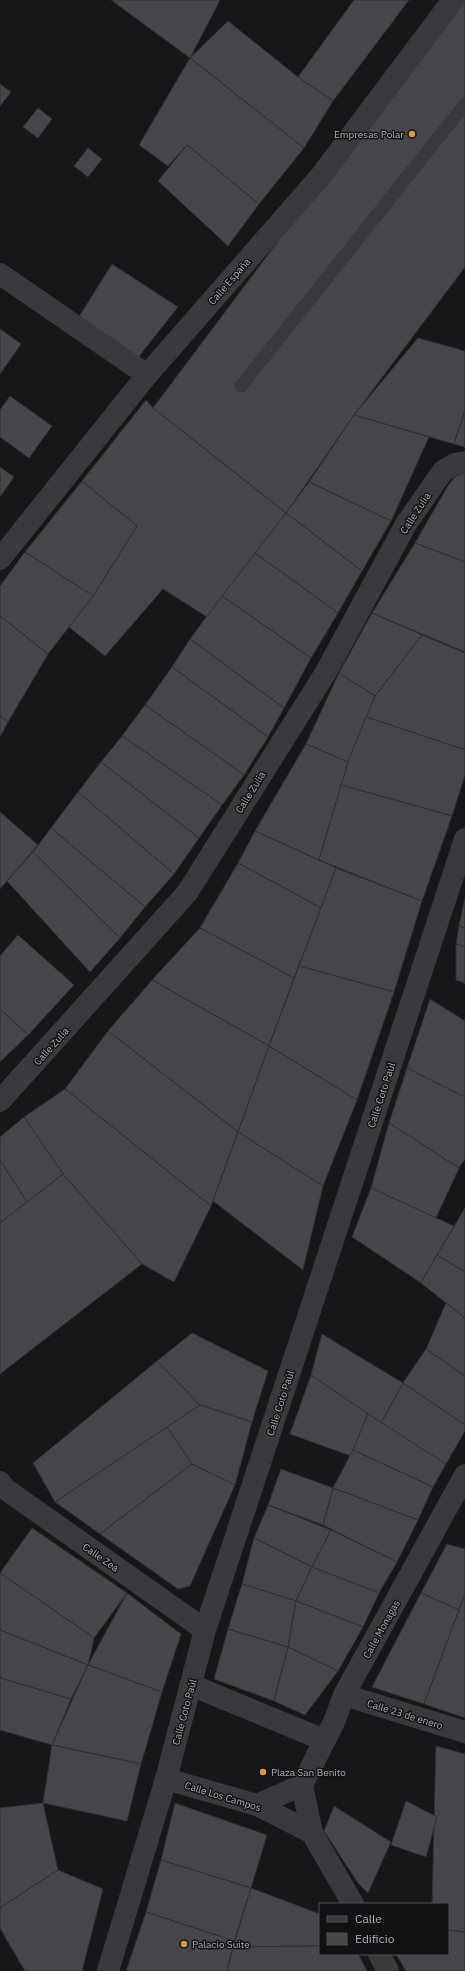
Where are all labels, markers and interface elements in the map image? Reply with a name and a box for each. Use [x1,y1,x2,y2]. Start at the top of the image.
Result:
place label: Empresas Polar [334,128,404,141]
marker: Empresas Polar [407,129,417,139]
street label: Calle España [206,255,254,307]
street label: Calle Zulia [397,490,434,536]
street label: Calle Zulia [233,768,269,816]
street label: Calle Zulia [31,1024,72,1068]
street label: Calle Coto Paúl [365,1061,398,1129]
street label: Calle Coto Paúl [264,1369,297,1437]
street label: Calle Zea [80,1540,122,1575]
street label: Calle Monagas [360,1598,403,1661]
street label: Calle Coto Paúl [169,1677,200,1747]
street label: Calle 23 de enero [365,1697,445,1732]
place label: Plaza San Benito [271,1766,346,1779]
marker: Plaza San Benito [258,1767,268,1777]
street label: Calle Los Campos [183,1779,263,1814]
legend [319,1903,449,1955]
text: Calle [355,1911,382,1926]
text: Edificio [355,1931,395,1946]
place label: Palacio Suite [192,1938,250,1951]
marker: Palacio Suite [179,1939,189,1949]

